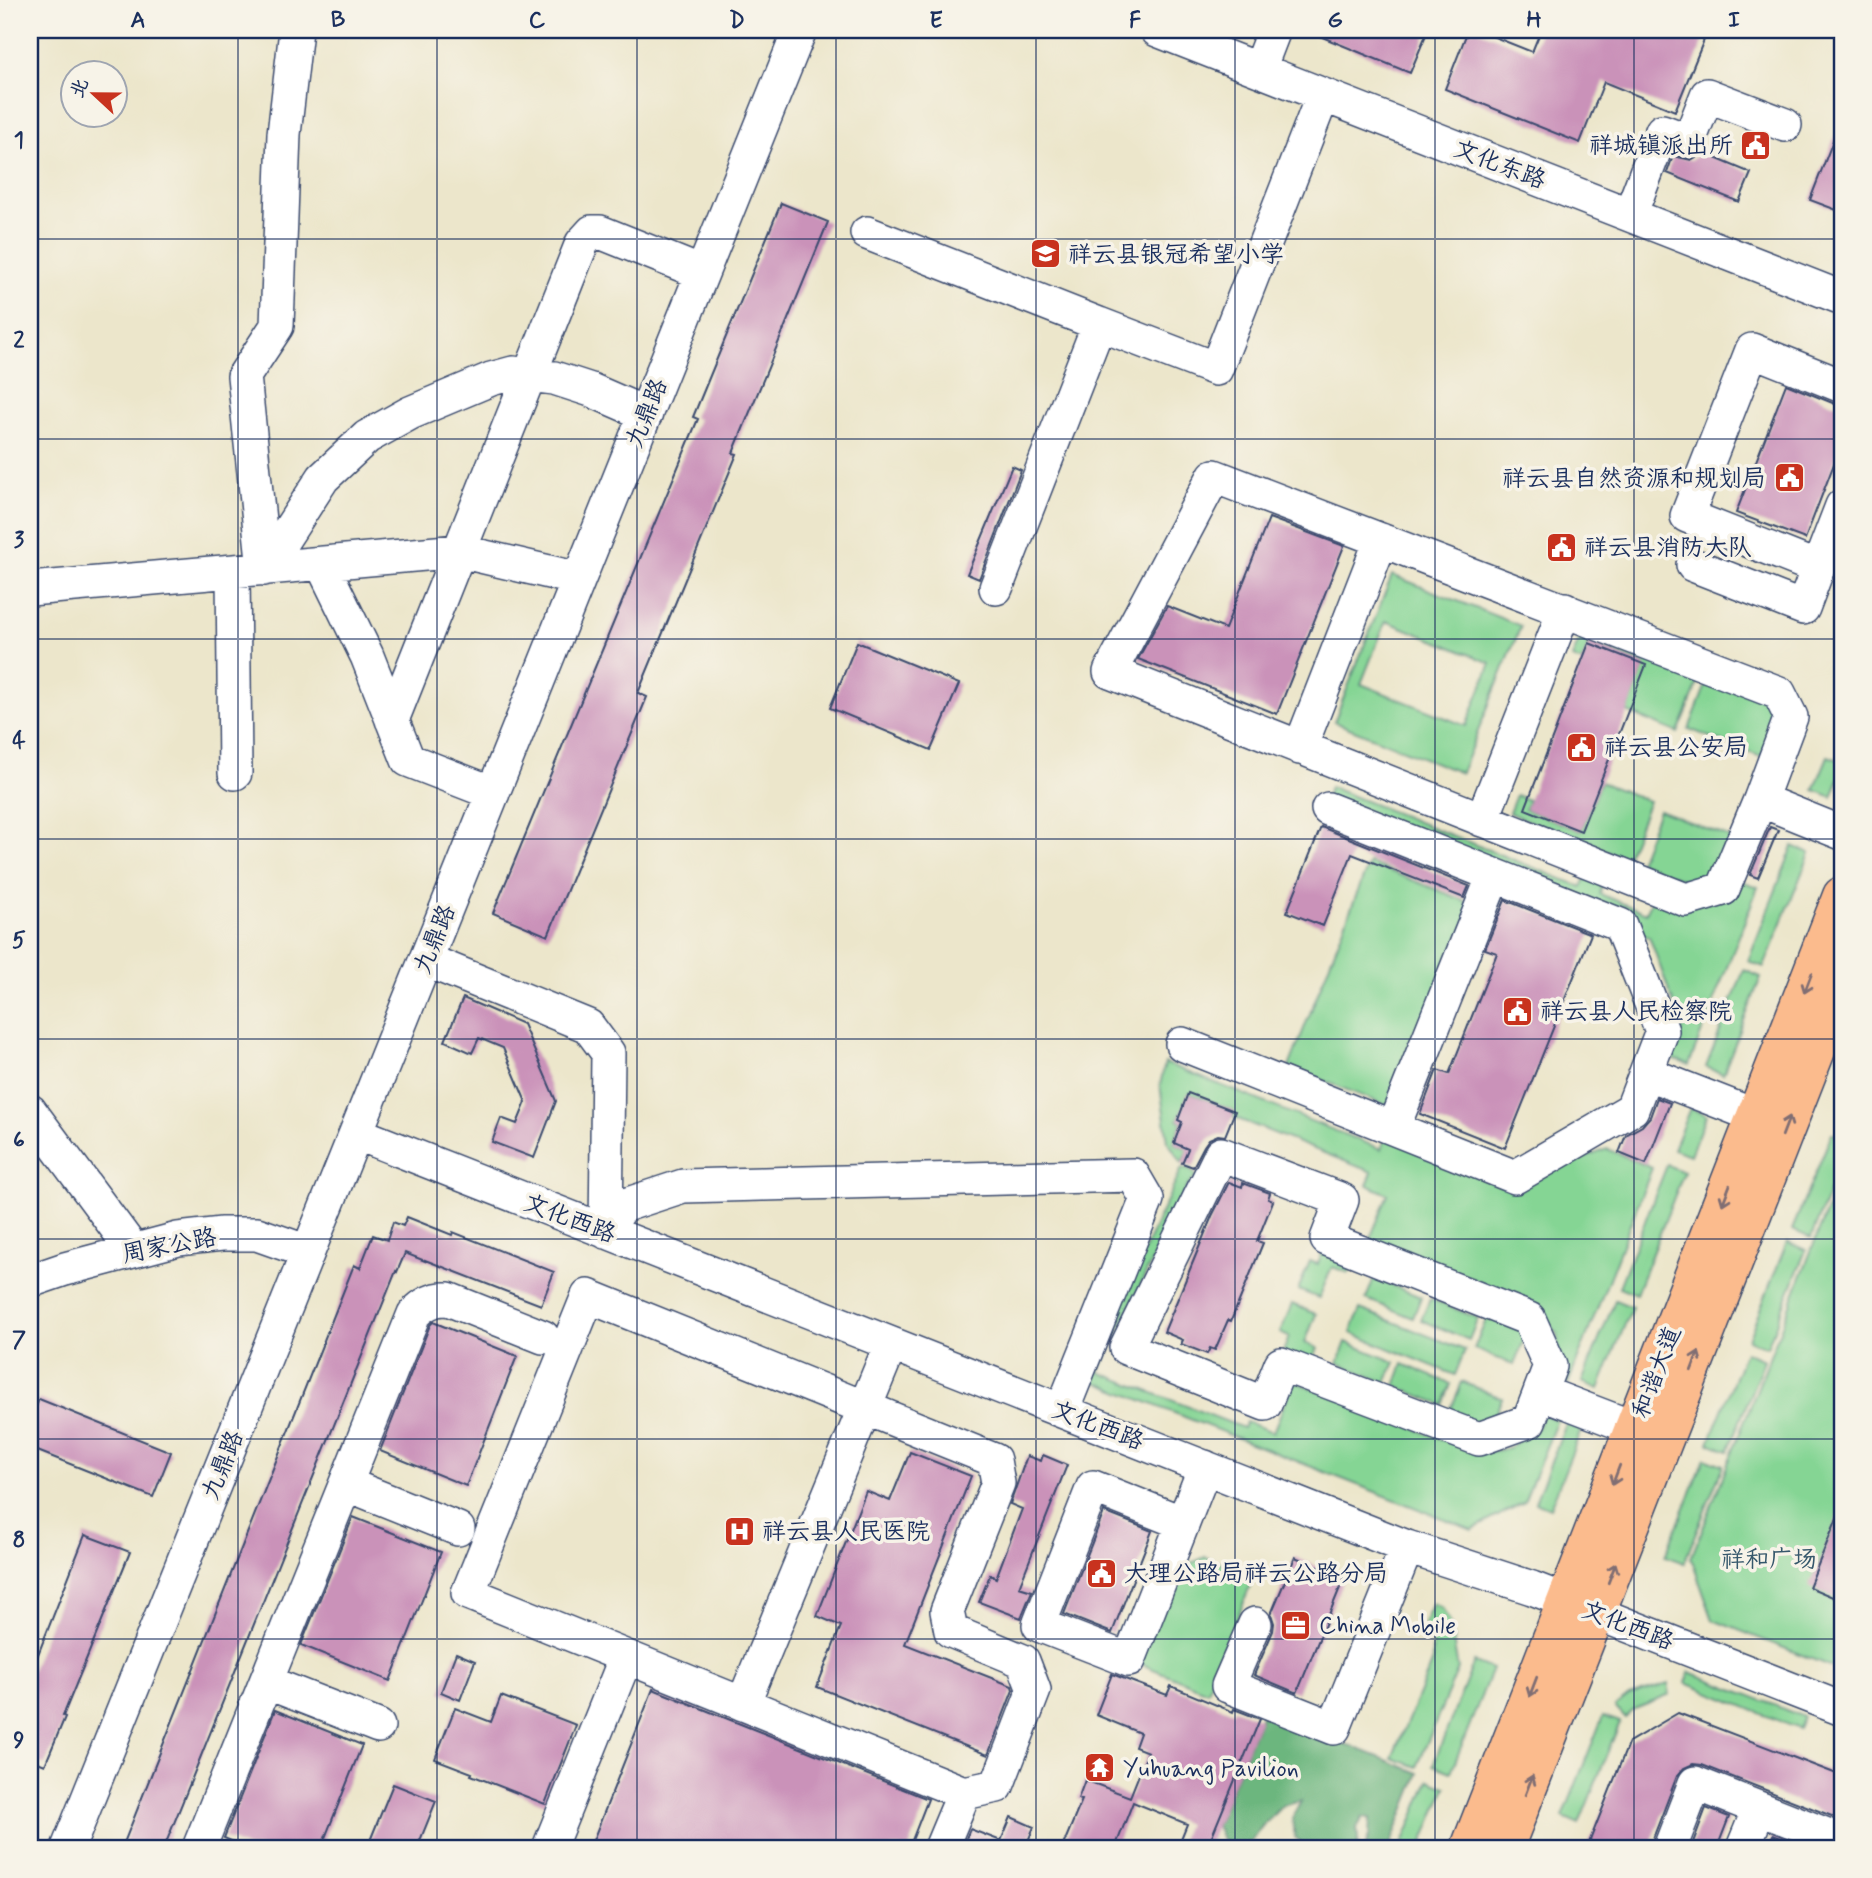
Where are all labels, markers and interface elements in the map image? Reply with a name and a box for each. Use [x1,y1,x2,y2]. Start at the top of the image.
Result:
text: A [130,6,146,36]
text: B [331,6,346,36]
text: C [529,6,546,36]
text: D [729,6,745,36]
text: E [929,6,943,36]
text: F [1129,6,1141,36]
text: G [1327,6,1343,36]
text: H [1526,6,1542,36]
text: I [1728,6,1740,36]
north arrow [60,60,130,130]
text: 北 [64,75,95,102]
text: 1 [14,126,24,156]
public building icon: 祥城镇派出所 [1739,128,1773,162]
place label: 祥城镇派出所 [1589,131,1733,162]
street label: 文化东路 [1449,134,1550,197]
school or university icon: 祥云县银冠希望小学 [1028,237,1062,271]
place label: 祥云县银冠希望小学 [1068,240,1284,271]
text: 2 [13,326,25,356]
street label: 九鼎路 [620,374,675,453]
public building icon: 祥云县自然资源和规划局 [1772,461,1806,495]
place label: 祥云县自然资源和规划局 [1502,464,1766,495]
text: 3 [14,526,25,556]
public building icon: 祥云县消防大队 [1544,530,1578,564]
place label: 祥云县消防大队 [1584,533,1752,564]
text: 4 [12,726,26,756]
public building icon: 祥云县公安局 [1564,730,1598,764]
place label: 祥云县公安局 [1604,733,1748,764]
street label: 九鼎路 [408,900,463,979]
text: 5 [12,926,26,956]
one-way arrow [1801,971,1814,993]
public building icon: 祥云县人民检察院 [1500,994,1534,1028]
place label: 祥云县人民检察院 [1540,997,1732,1028]
one-way arrow [1781,1116,1794,1138]
text: 6 [13,1126,25,1156]
one-way arrow [1718,1183,1731,1205]
street label: 文化西路 [519,1188,620,1251]
street label: 周家公路 [119,1222,219,1271]
street label: 和谐大道 [1626,1322,1689,1423]
text: 7 [12,1326,26,1356]
one-way arrow [1689,1351,1702,1372]
street label: 文化西路 [1047,1395,1148,1458]
street label: 九鼎路 [196,1426,251,1505]
one-way arrow [1609,1464,1621,1485]
hospital icon: 祥云县人民医院 [722,1514,756,1548]
place label: 祥云县人民医院 [762,1517,930,1548]
text: 8 [13,1526,25,1556]
park label: 祥和广场 [1721,1545,1817,1576]
public building icon: 大理公路局祥云公路分局 [1084,1556,1118,1590]
place label: 大理公路局祥云公路分局 [1124,1559,1388,1590]
one-way arrow [1606,1562,1619,1584]
street label: 文化西路 [1577,1595,1678,1658]
office icon: China Mobile [1279,1608,1313,1642]
place label: China Mobile [1319,1611,1456,1642]
one-way arrow [1526,1675,1539,1697]
text: 9 [13,1726,25,1756]
temple icon: Yuhuang Pavilion [1083,1751,1117,1785]
place label: Yuhuang Pavilion [1123,1754,1299,1785]
one-way arrow [1523,1774,1536,1796]

